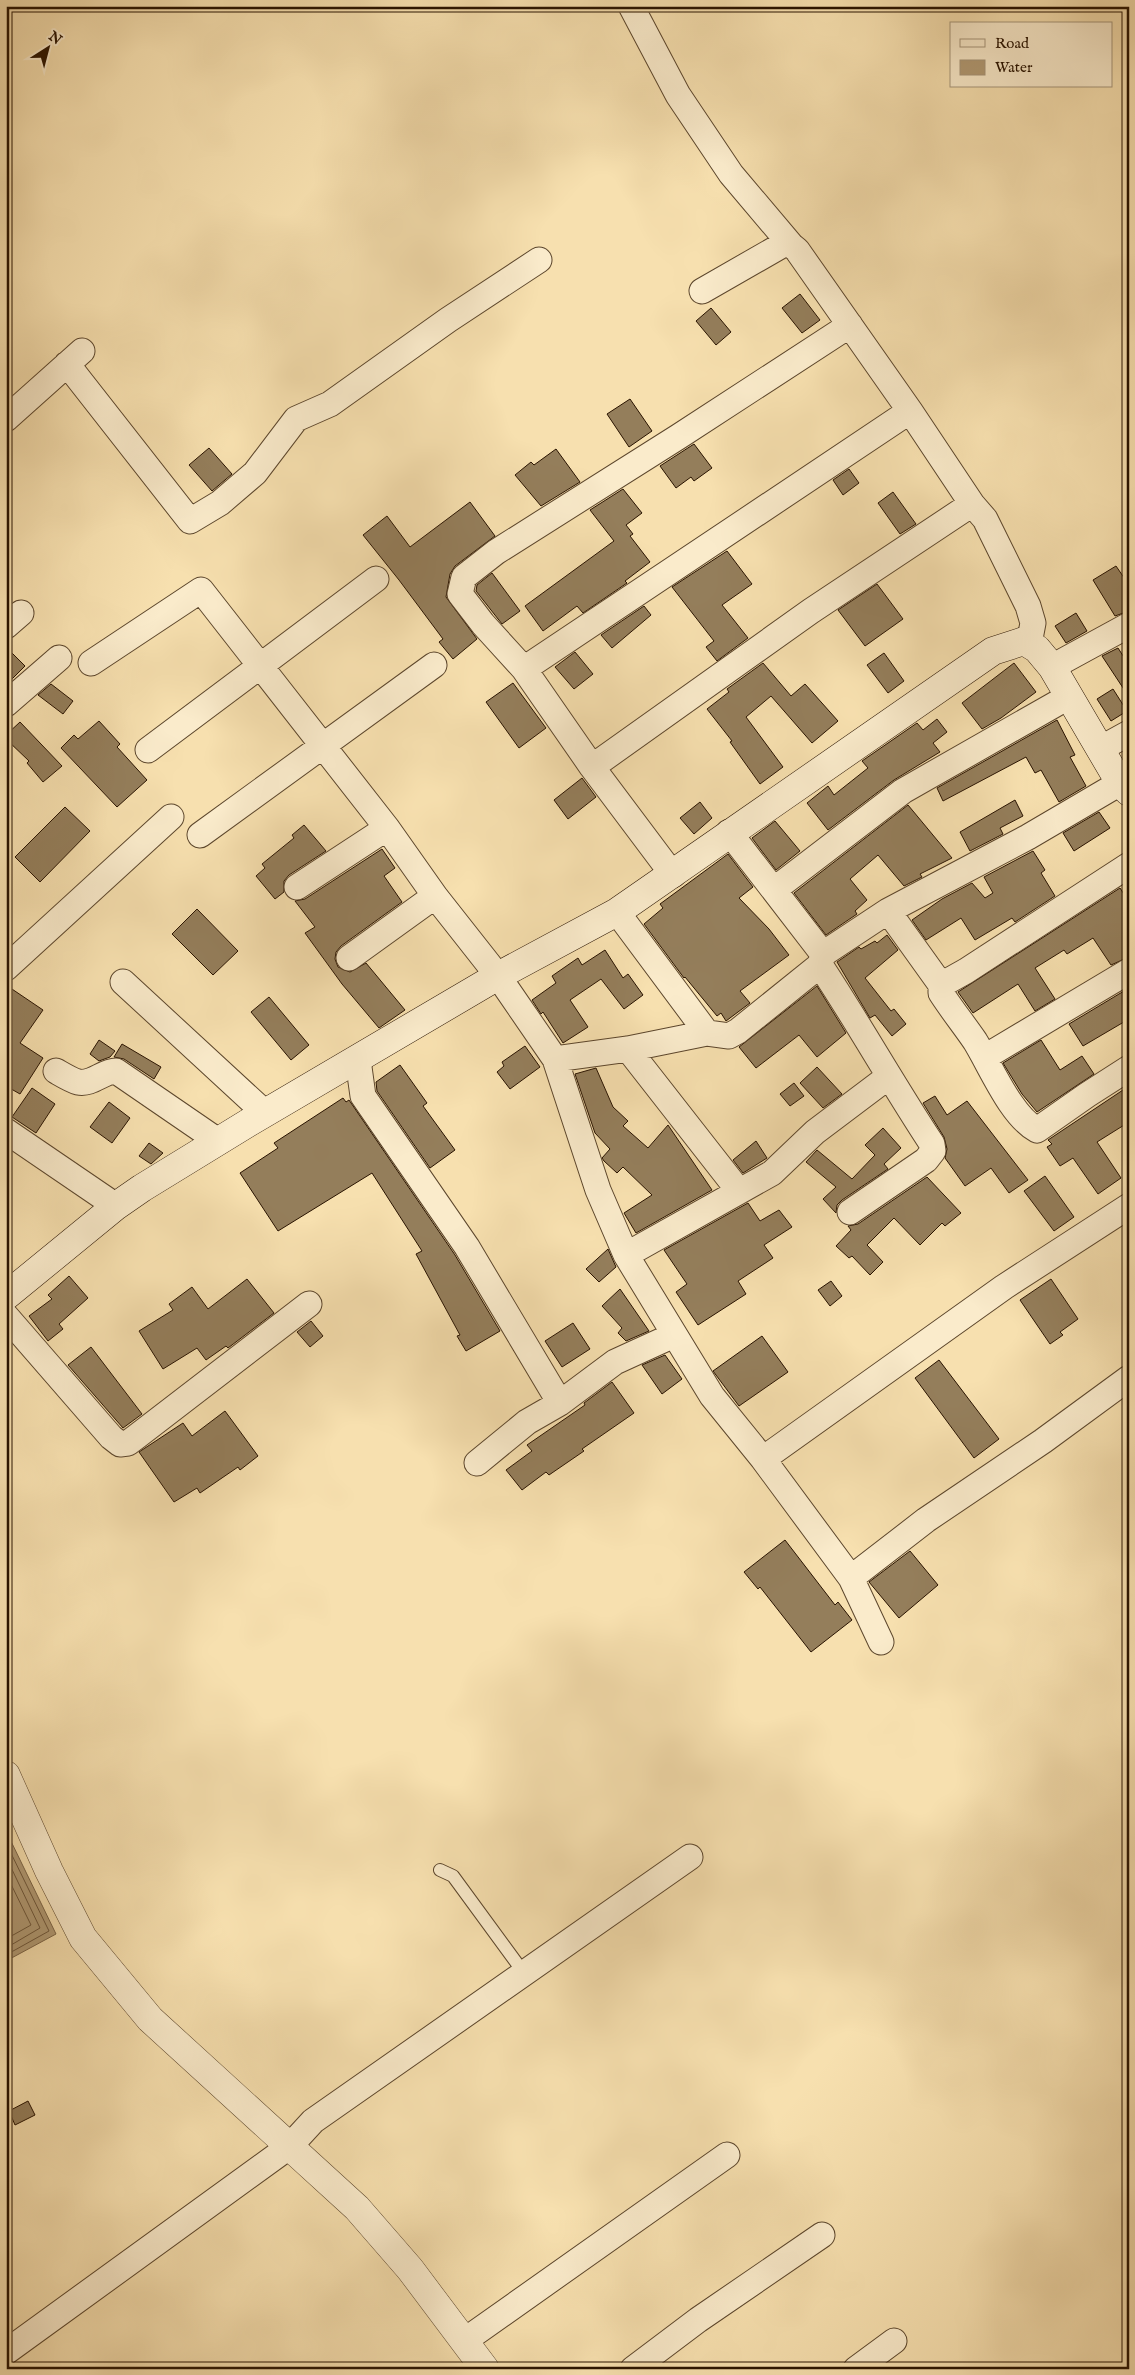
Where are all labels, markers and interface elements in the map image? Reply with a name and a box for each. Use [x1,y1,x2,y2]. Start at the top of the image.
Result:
north arrow [22,22,72,72]
legend [950,22,1112,88]
text: N [44,27,65,49]
text: Road [995,34,1030,53]
text: Water [995,58,1033,77]

